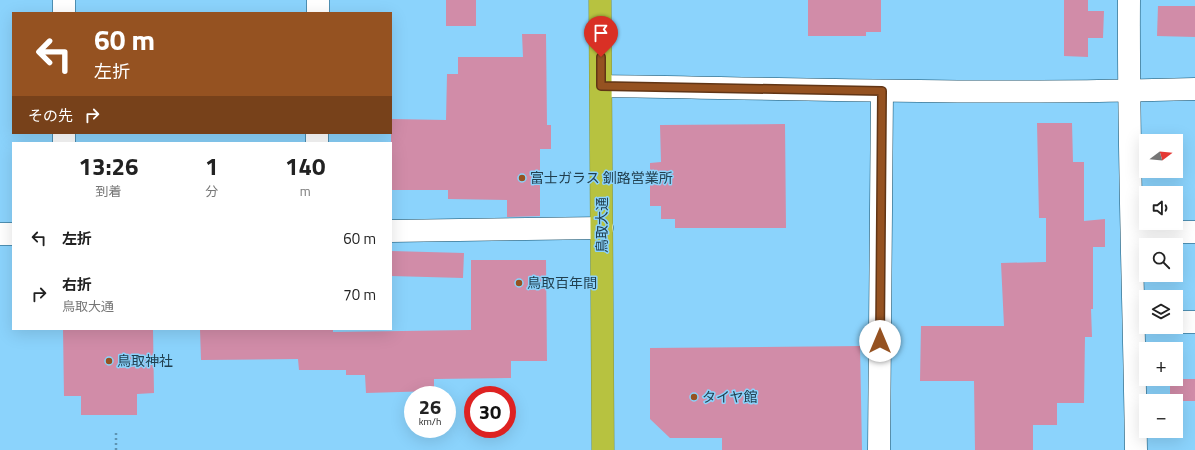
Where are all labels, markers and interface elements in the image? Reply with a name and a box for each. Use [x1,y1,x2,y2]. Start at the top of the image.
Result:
pin [584,16,618,57]
text: 60 m [94,18,155,61]
icon: arrive [590,22,612,44]
icon: left [28,28,80,80]
text: 左折 [94,58,130,85]
text: その先 [28,104,73,127]
icon: right [81,104,103,126]
north arrow [1139,134,1183,178]
map controls [1139,134,1183,438]
text: 13:26 [79,148,138,184]
text: 1 [205,148,219,184]
text: 140 [285,148,325,184]
place label: 富士ガラス 釧路営業所 [530,167,673,188]
marker: 富士ガラス 釧路営業所 [517,173,527,183]
text: 到着 [96,181,122,201]
text: 分 [205,181,218,201]
text: m [300,181,311,201]
button: sound [1139,186,1183,230]
street label: 鳥取大通 [591,197,612,253]
icon: left [28,227,50,249]
text: 左折 [62,227,92,250]
text: 60 m [343,227,376,250]
button: search [1139,238,1183,282]
place label: 鳥取百年間 [527,272,597,293]
text: 右折 [62,273,92,296]
marker: 鳥取百年間 [514,278,524,288]
icon: right [28,283,50,305]
text: 70 m [343,283,376,306]
button: layers [1139,290,1183,334]
text: 鳥取大通 [62,296,114,316]
position arrow [859,320,901,362]
button: + [1139,342,1183,386]
place label: 鳥取神社 [117,350,173,371]
marker: 鳥取神社 [104,356,114,366]
speed limit sign: 30 [464,386,516,438]
place label: タイヤ館 [702,386,758,407]
text: 26 [419,391,441,422]
marker: タイヤ館 [689,392,699,402]
button: − [1139,394,1183,438]
text: km/h [419,414,441,429]

